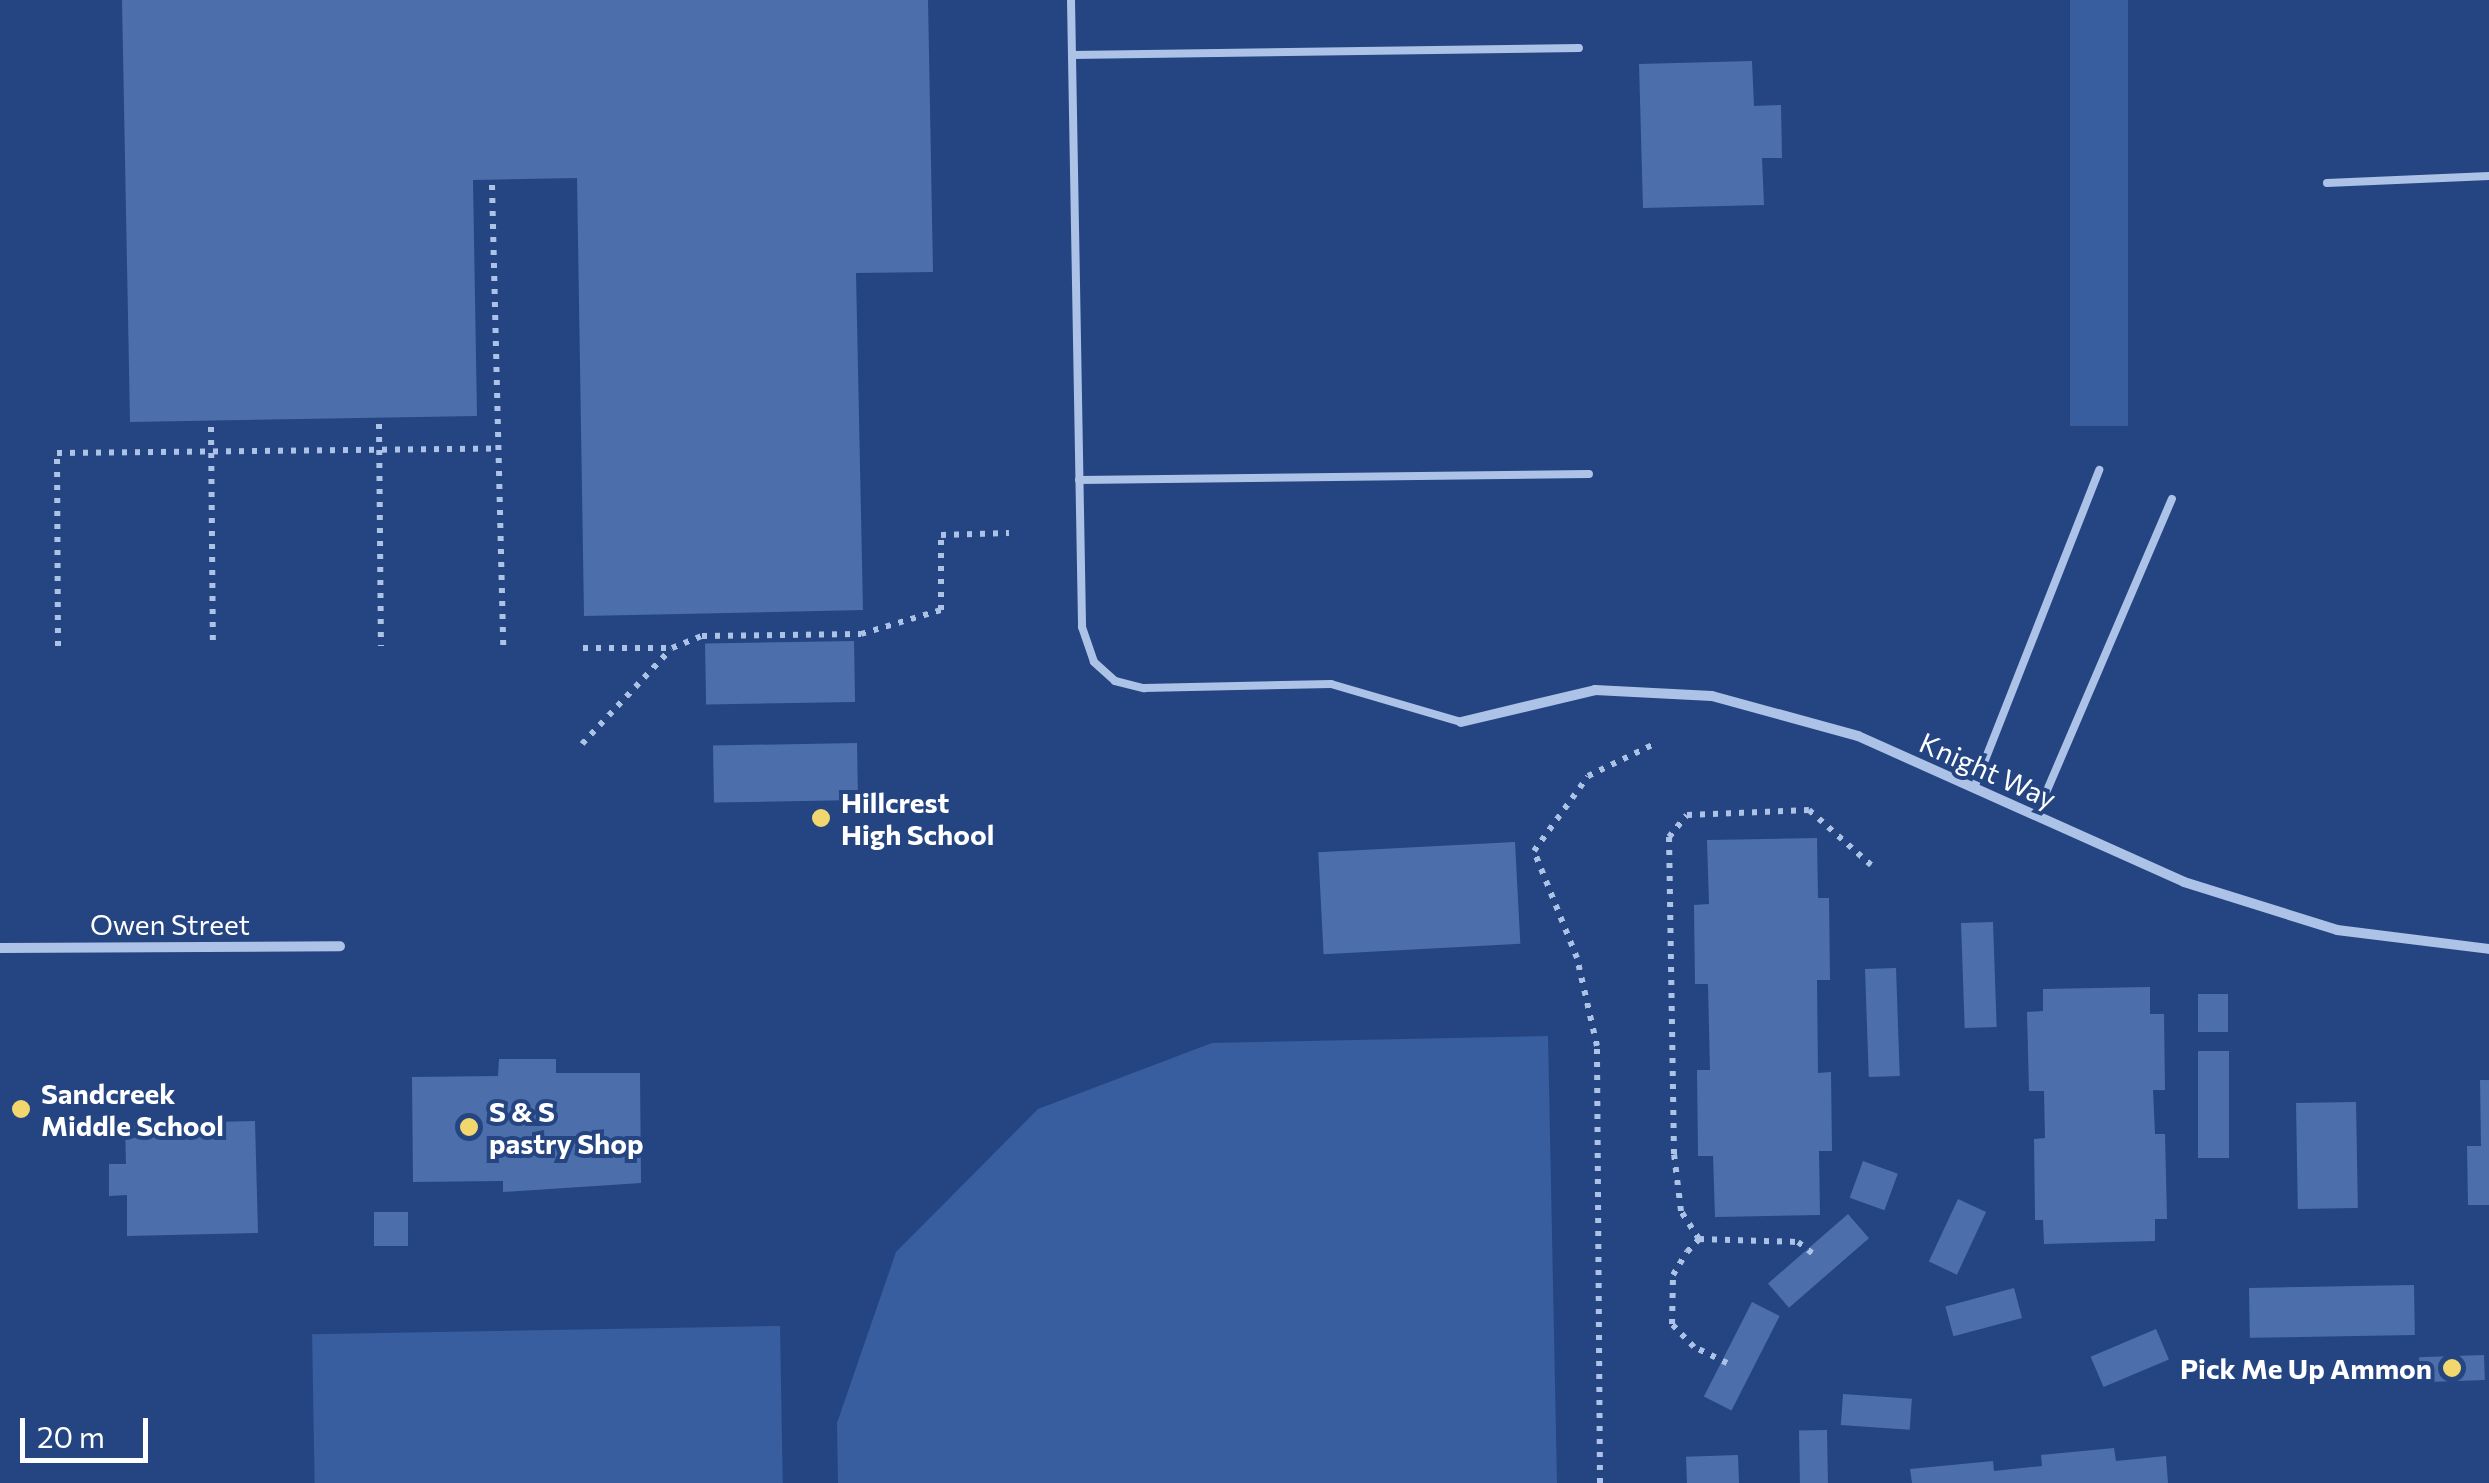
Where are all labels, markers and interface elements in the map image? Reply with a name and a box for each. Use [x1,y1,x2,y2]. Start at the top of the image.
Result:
street label: Knight Way [1914,725,2062,815]
place label: Hillcrest High School [841,785,994,851]
marker: Hillcrest High School [810,807,832,829]
street label: Owen Street [90,907,250,941]
place label: Sandcreek Middle School [41,1076,224,1142]
place label: S & S pastry Shop [489,1094,644,1160]
marker: Sandcreek Middle School [10,1098,32,1120]
marker: S & S pastry Shop [458,1116,480,1138]
place label: Pick Me Up Ammon [2180,1351,2432,1385]
marker: Pick Me Up Ammon [2441,1357,2463,1379]
scale bar [25,1398,152,1460]
text: 20 m [37,1417,105,1454]

